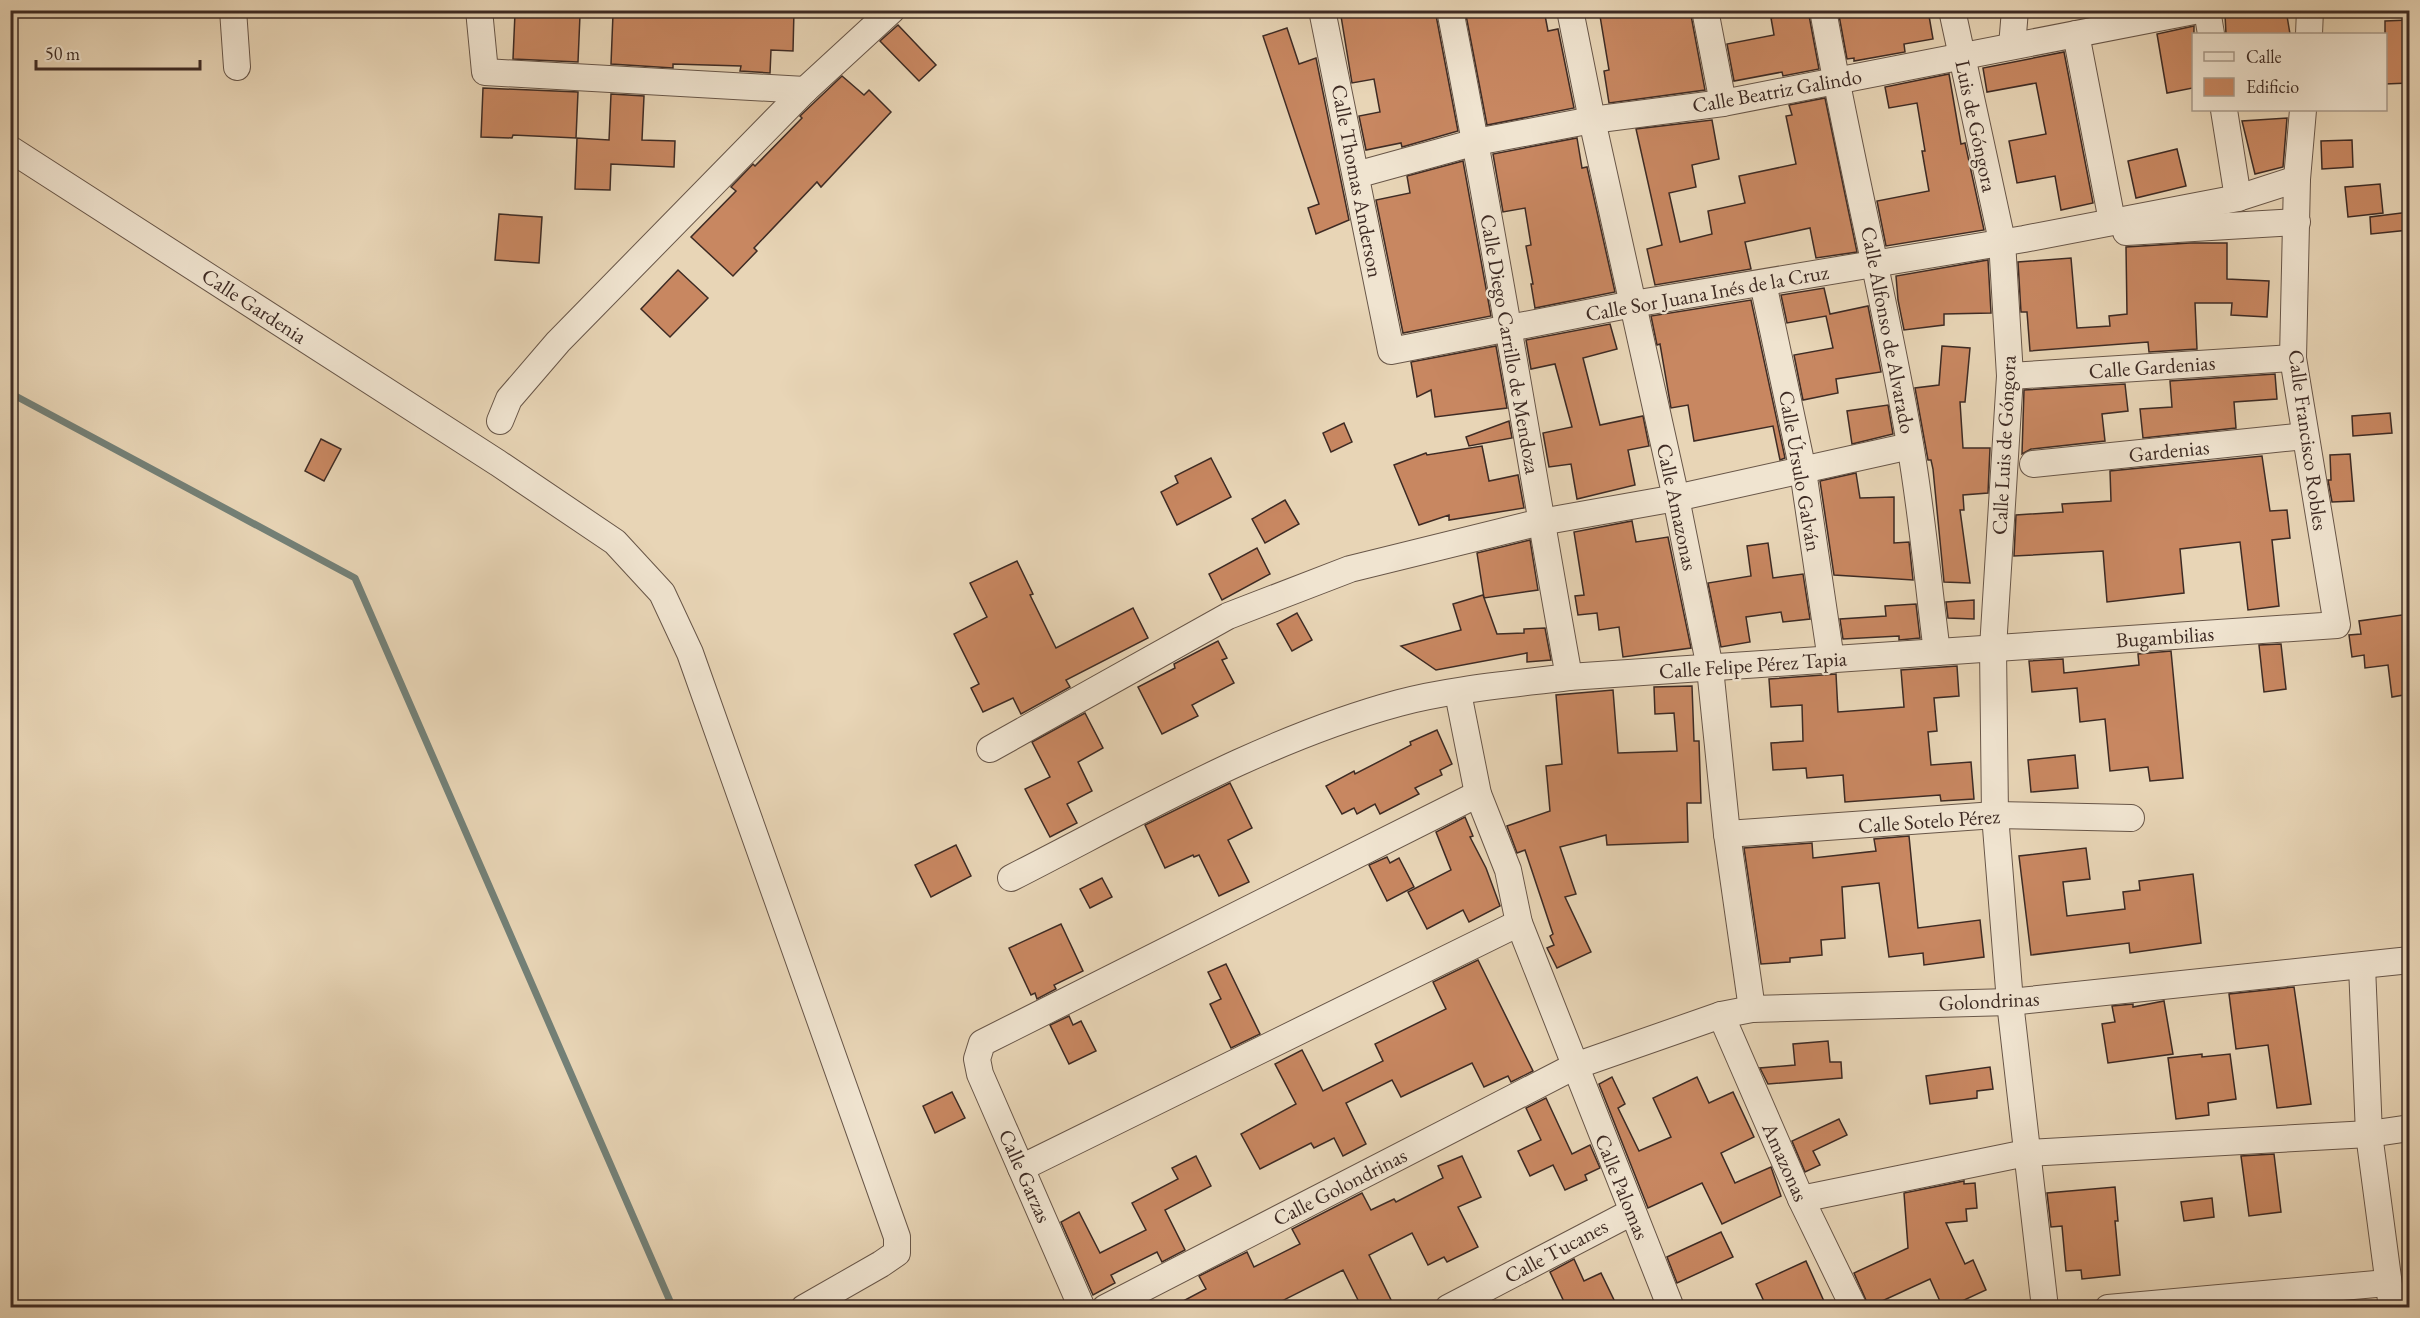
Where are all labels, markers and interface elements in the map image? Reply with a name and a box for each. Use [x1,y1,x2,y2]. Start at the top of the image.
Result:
scale bar [36,33,200,71]
legend [2192,33,2387,111]
text: 50 m [45,42,80,65]
text: Calle [2246,45,2282,68]
street label: Luis de Góngora [1949,57,2004,195]
street label: Calle Beatriz Galindo [1690,62,1864,119]
text: Edificio [2246,75,2299,98]
street label: Calle Thomas Anderson [1325,82,1389,280]
street label: Calle Diego Carrillo de Mendoza [1474,212,1547,477]
street label: Calle Alfonso de Alvarado [1855,224,1922,436]
street label: Calle Sor Juana Inés de la Cruz [1583,258,1831,327]
street label: Calle Gardenia [197,262,312,350]
street label: Calle Francisco Robles [2282,348,2335,532]
street label: Calle Gardenias [2088,349,2216,384]
street label: Calle Luis de Góngora [1985,354,2022,536]
street label: Calle Úrsulo Galván [1773,388,1828,553]
street label: Gardenias [2127,433,2211,468]
street label: Calle Amazonas [1651,441,1704,573]
street label: Bugambilias [2115,620,2215,653]
street label: Calle Felipe Pérez Tapia [1658,644,1848,685]
street label: Calle Sotelo Pérez [1857,802,2001,839]
street label: Golondrinas [1938,984,2040,1017]
street label: Amazonas [1756,1117,1815,1206]
street label: Calle Garzas [993,1125,1058,1227]
street label: Calle Palomas [1589,1130,1656,1244]
street label: Calle Golondrinas [1268,1141,1411,1232]
street label: Calle Tucanes [1499,1212,1612,1289]

